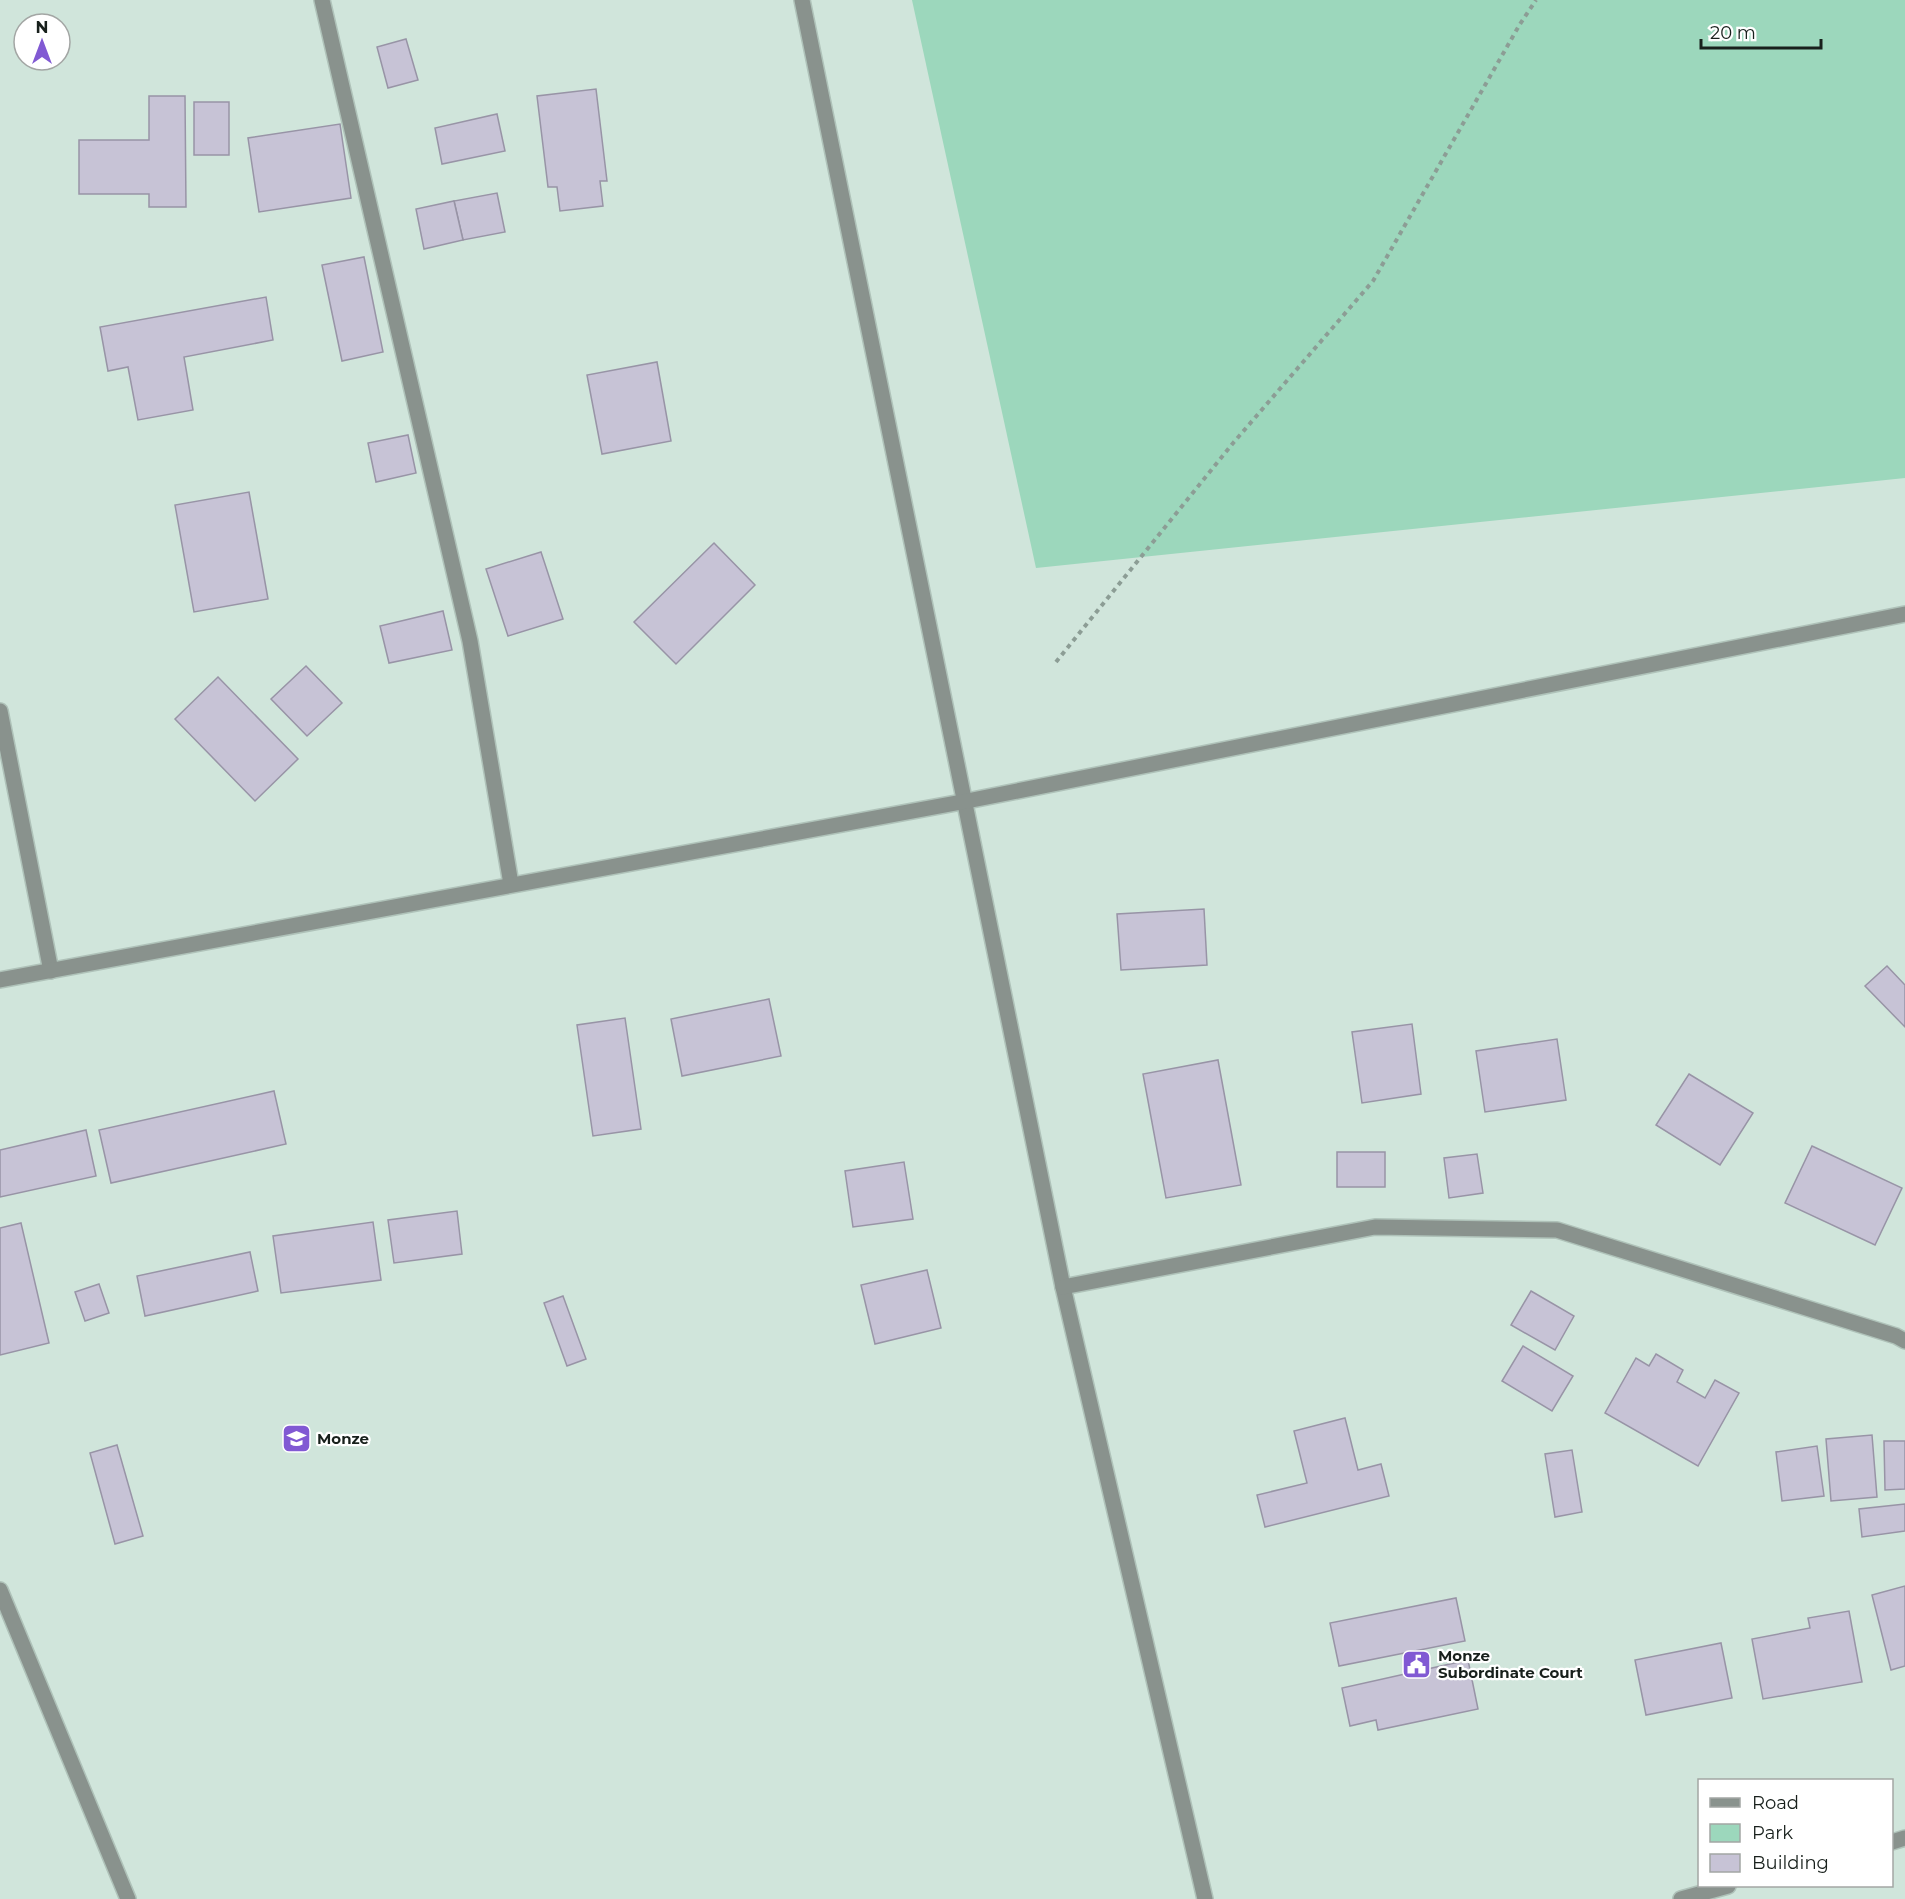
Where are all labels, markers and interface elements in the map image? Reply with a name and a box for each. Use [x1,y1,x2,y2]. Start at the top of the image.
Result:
north arrow [12,12,72,72]
scale bar [1701,12,1821,50]
text: N [36,18,48,37]
text: 20 m [1710,22,1756,44]
school or university icon: Monze [280,1422,312,1454]
place label: Monze [317,1429,369,1448]
place label: Monze Subordinate Court [1438,1646,1583,1682]
public building icon: Monze Subordinate Court [1401,1648,1433,1680]
legend [1698,1779,1893,1887]
text: Road [1752,1792,1799,1814]
text: Park [1752,1822,1793,1844]
text: Building [1752,1852,1829,1874]

